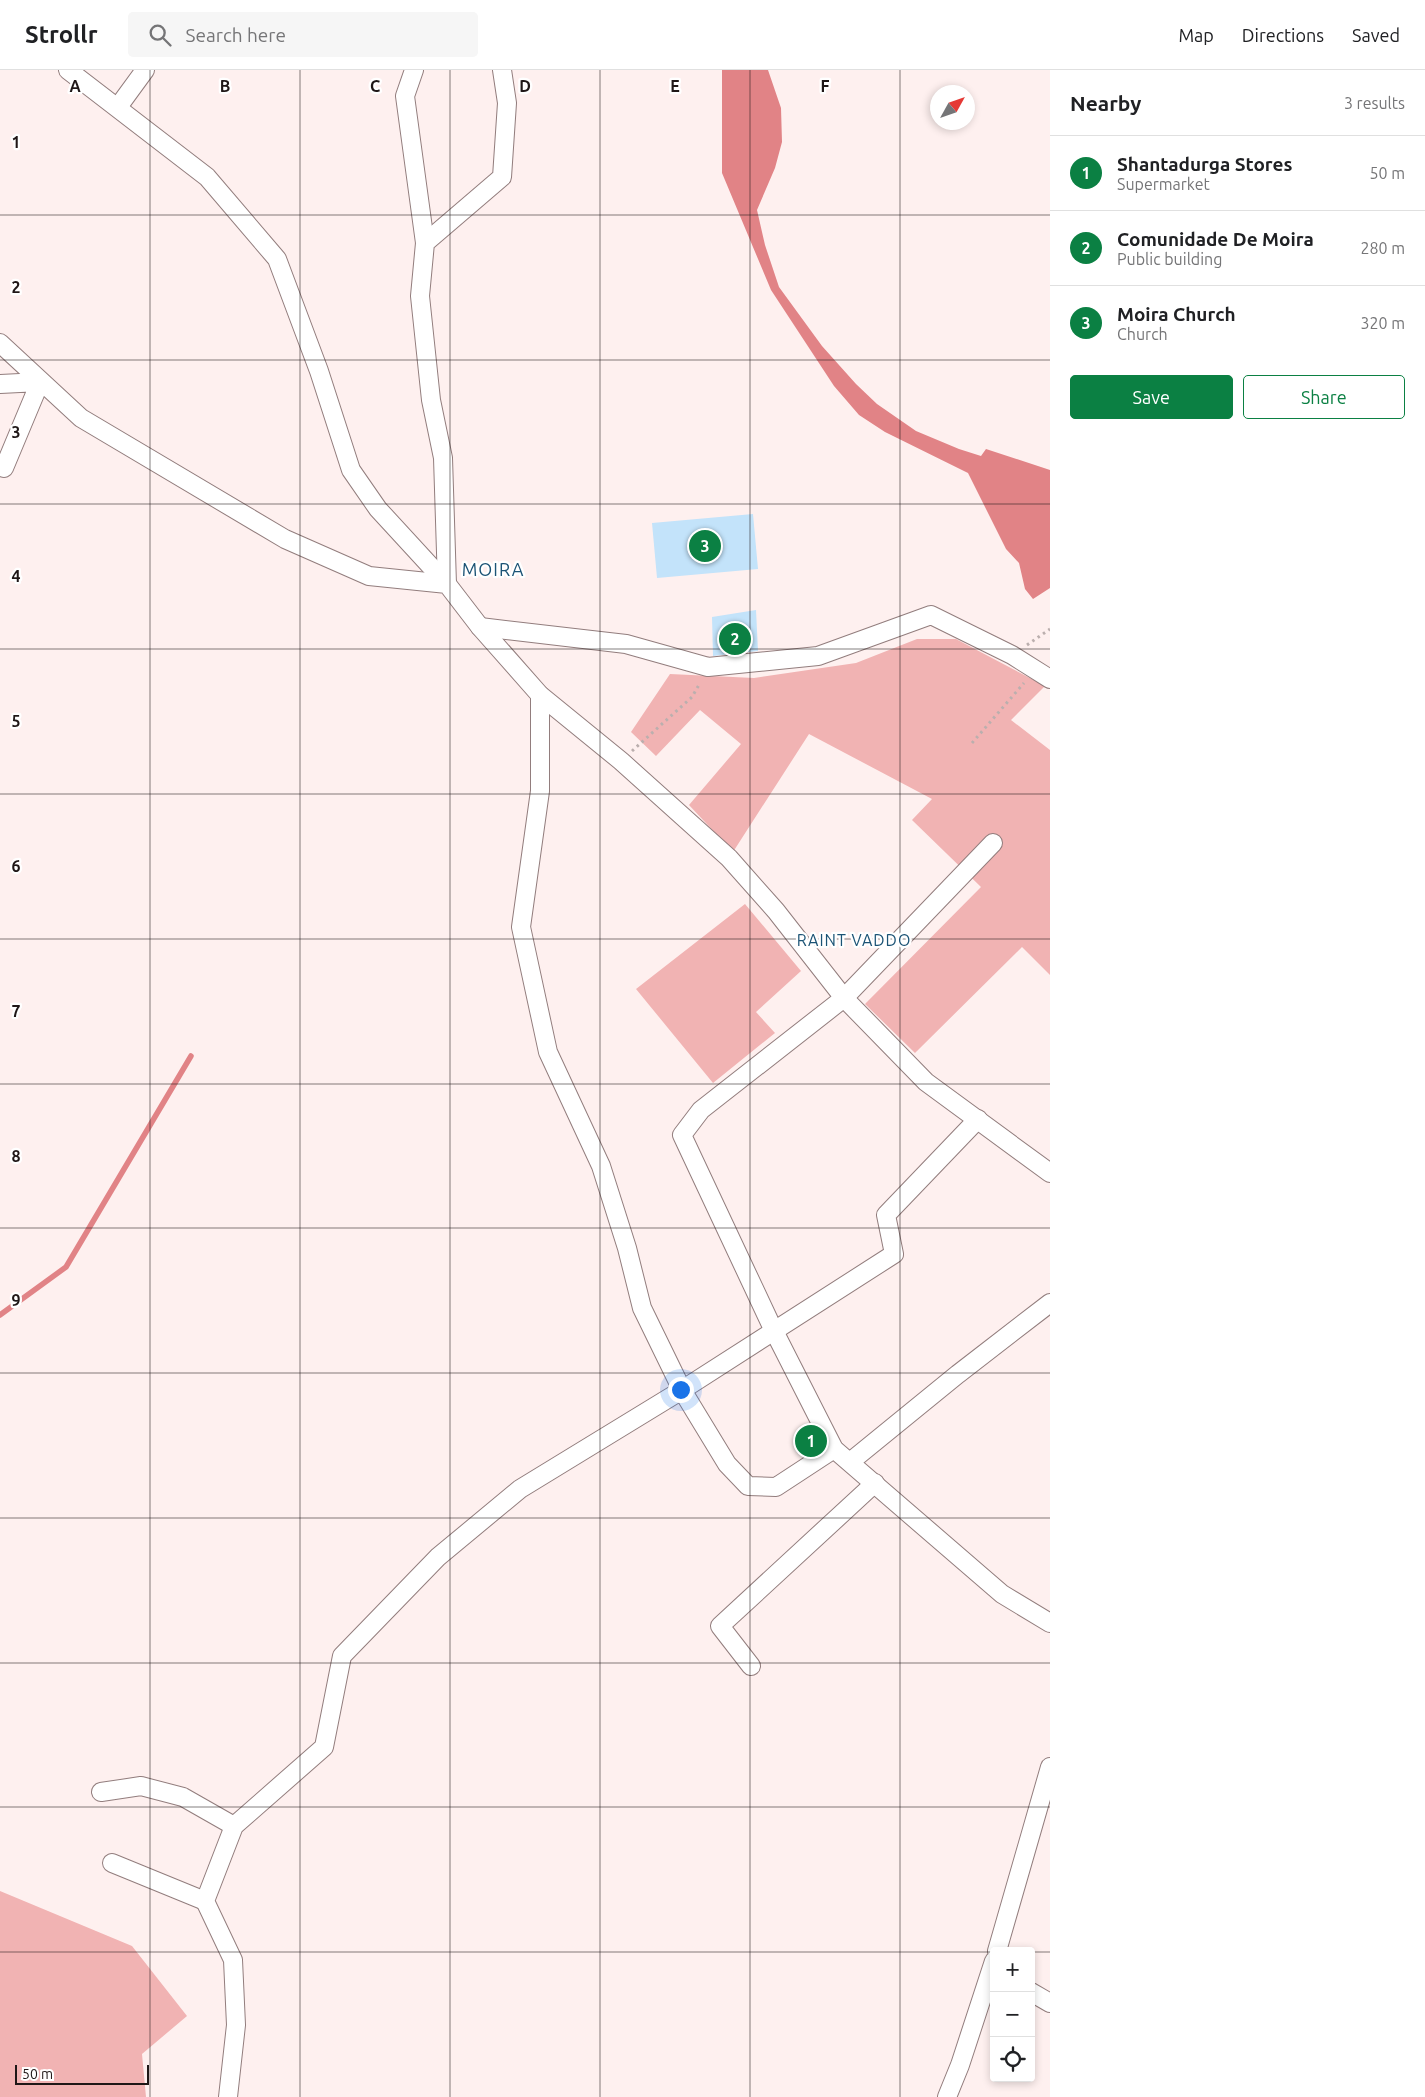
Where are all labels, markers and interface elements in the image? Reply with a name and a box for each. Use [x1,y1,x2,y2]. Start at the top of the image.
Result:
search box [128,12,478,57]
text: Strollr [25,21,98,48]
icon: search [146,21,174,49]
text: Search here [186,24,286,46]
text: Map [1178,25,1214,45]
text: Directions [1242,25,1324,45]
text: Saved [1352,25,1400,45]
text: A [69,77,81,95]
text: B [220,77,230,95]
text: C [370,77,380,95]
text: D [519,77,531,95]
text: E [670,77,680,95]
text: F [821,77,830,95]
north arrow [930,85,975,130]
text: Nearby [1070,91,1141,115]
text: 3 results [1344,94,1405,112]
text: 1 [11,133,21,151]
text: Shantadurga Stores [1117,153,1292,175]
text: 1 [1081,164,1091,182]
text: 50 m [1369,164,1405,182]
text: Supermarket [1117,175,1210,193]
text: Comunidade De Moira [1117,228,1314,250]
text: 2 [1081,239,1091,257]
text: 280 m [1360,239,1405,257]
text: Public building [1117,250,1222,268]
text: 2 [11,278,21,296]
text: Moira Church [1117,303,1236,325]
text: 3 [1081,314,1091,332]
text: 320 m [1360,314,1405,332]
text: Church [1117,325,1168,343]
button: Save [1070,375,1233,419]
button: Share [1243,375,1405,419]
text: 3 [11,423,21,441]
pin: 3 [689,527,721,565]
district label: MOIRA [462,559,524,579]
text: 4 [11,567,21,585]
pin: 2 [719,620,751,658]
text: 5 [11,712,21,730]
text: 6 [11,857,21,875]
district label: RAINT VADDO [797,931,911,949]
text: 7 [11,1002,21,1020]
text: 8 [11,1147,21,1165]
text: 9 [11,1291,21,1309]
your location [668,1377,694,1403]
pin: 1 [795,1422,827,1460]
map controls [990,1947,1035,2082]
button: + [990,1947,1035,1992]
button: − [990,1992,1035,2037]
button: locate [990,2037,1035,2082]
scale bar [15,2062,149,2085]
text: 50 m [22,2066,53,2082]

